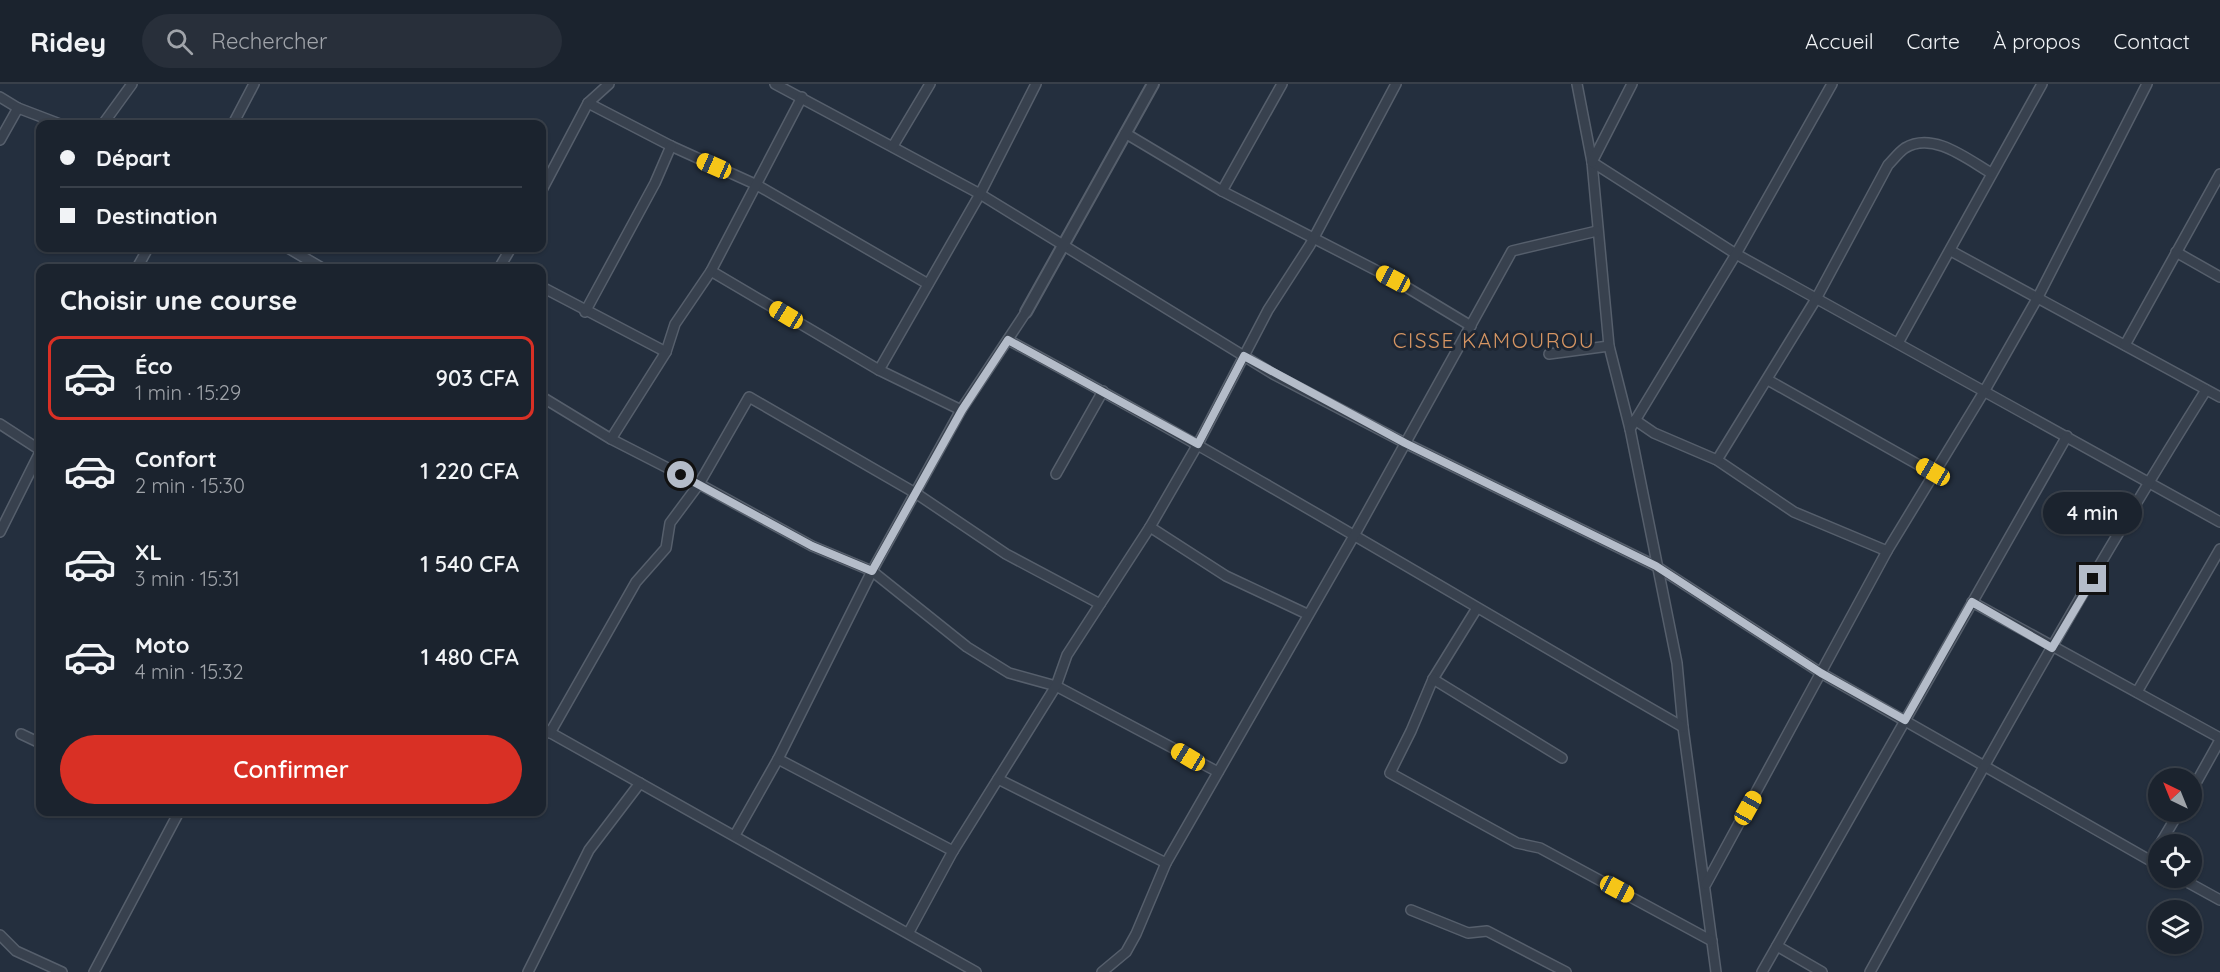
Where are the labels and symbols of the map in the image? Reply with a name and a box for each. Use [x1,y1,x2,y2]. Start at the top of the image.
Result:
car [694,150,734,182]
car [1373,263,1413,295]
car [766,298,806,332]
district label: CISSE KAMOUROU [1393,327,1595,353]
car [1913,455,1953,489]
route start [667,461,694,488]
callout: 4 min [2044,492,2142,534]
route end [2079,565,2106,592]
car [1168,740,1208,774]
north arrow [2148,768,2202,822]
car [1731,788,1765,828]
car [1597,873,1637,905]

